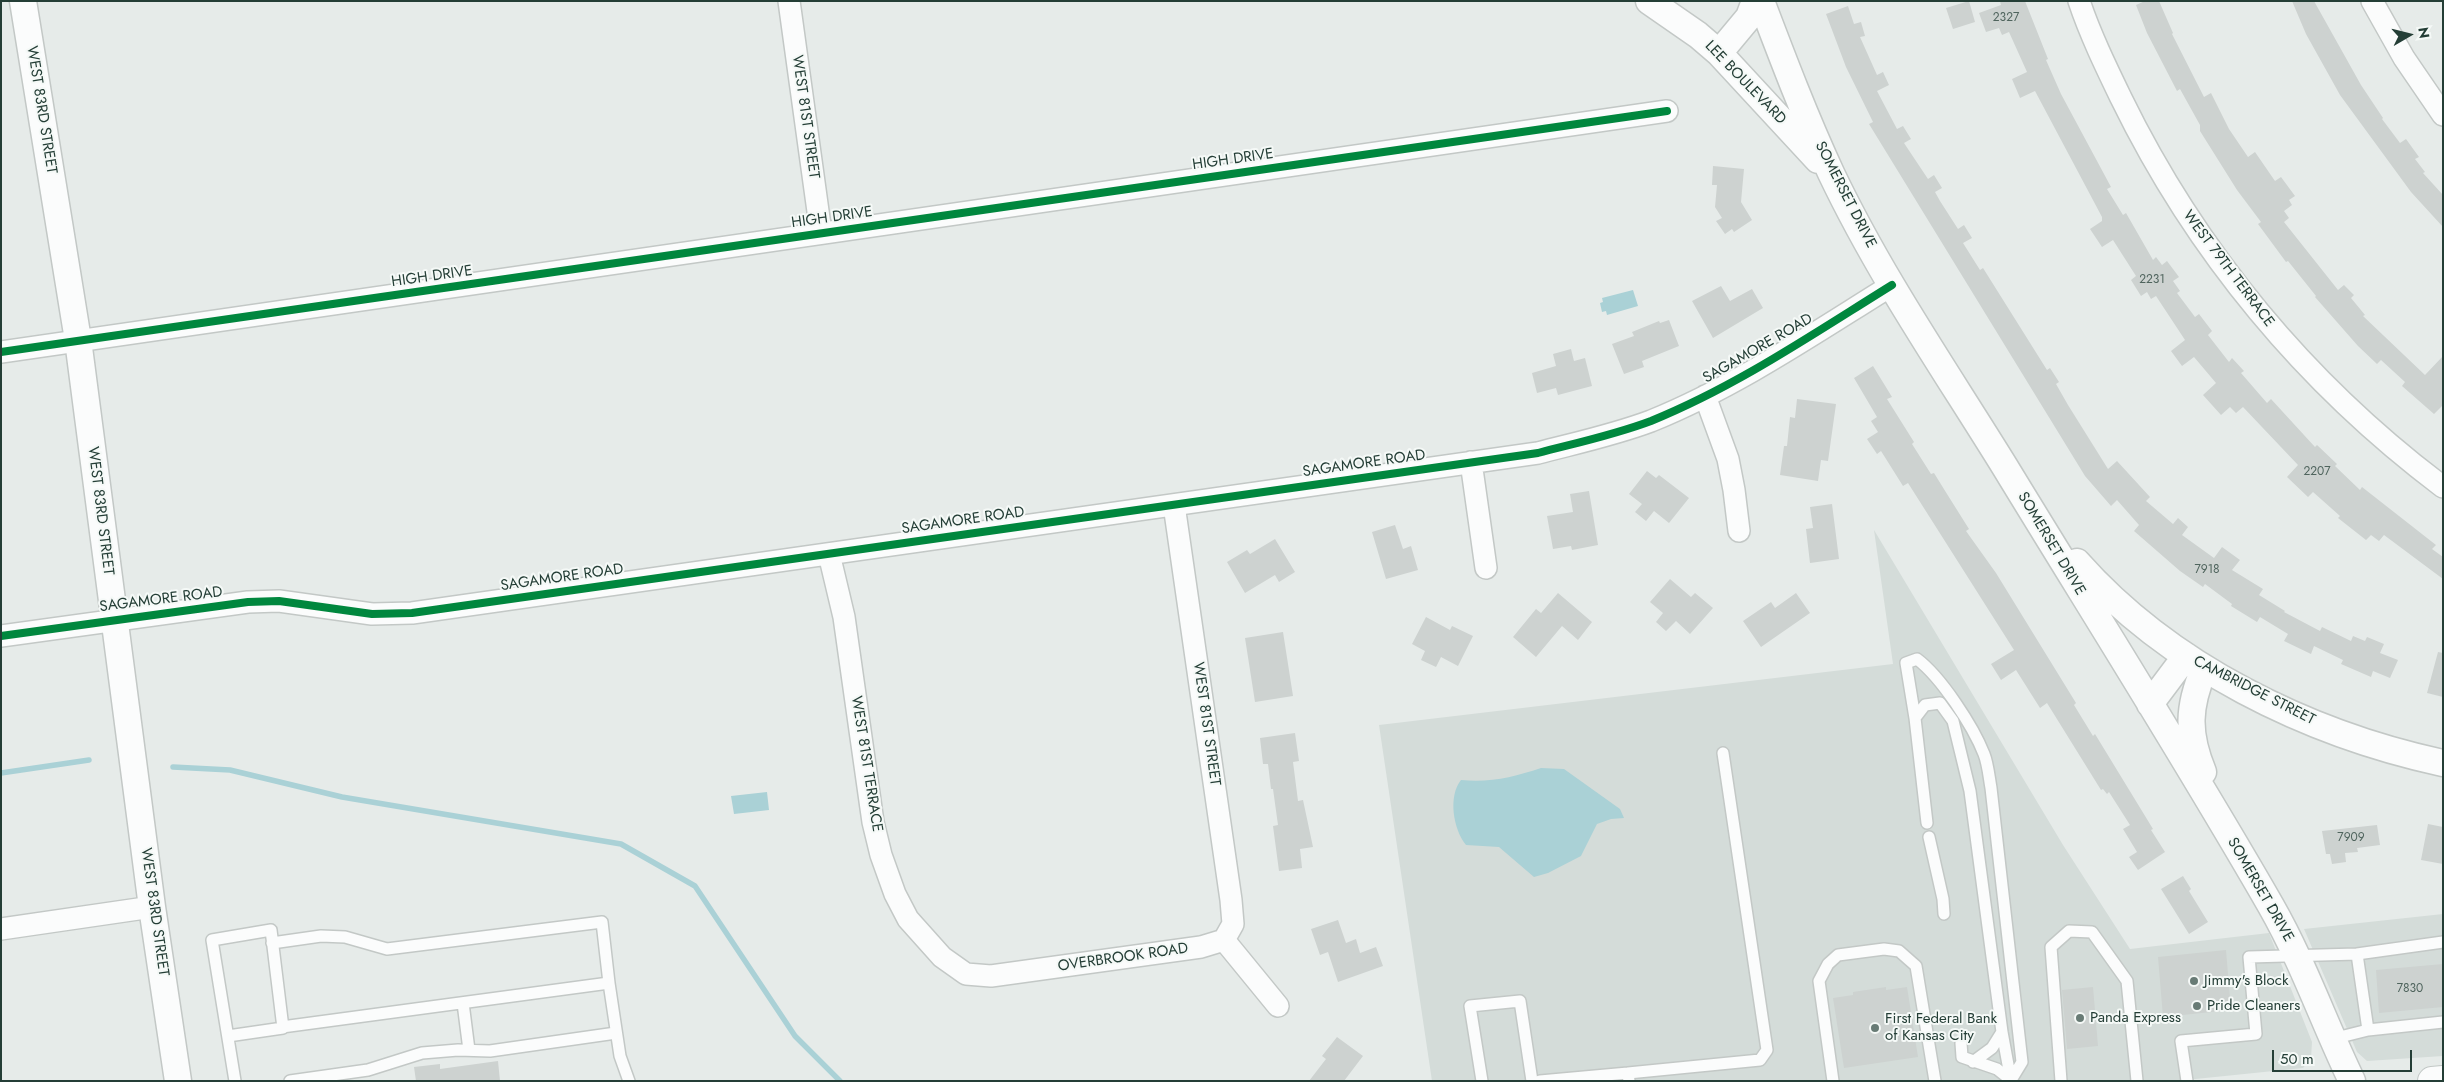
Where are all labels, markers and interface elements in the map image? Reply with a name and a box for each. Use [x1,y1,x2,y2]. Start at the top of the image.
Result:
north arrow [2384,10,2434,60]
house number: 2327 [1993,11,2019,25]
text: N [2413,26,2435,40]
street label: LEE BOULEVARD [1701,37,1789,129]
street label: WEST 83RD STREET [22,45,60,175]
street label: WEST 81ST STREET [787,54,823,180]
street label: SOMERSET DRIVE [1810,139,1880,251]
street label: HIGH DRIVE [1191,145,1275,175]
street label: HIGH DRIVE [790,203,874,233]
street label: WEST 79TH TERRACE [2178,207,2278,331]
street label: HIGH DRIVE [390,262,474,292]
house number: 2231 [2139,273,2165,287]
street label: SAGAMORE ROAD [1700,310,1816,388]
street label: WEST 83RD STREET [83,446,117,576]
street label: SAGAMORE ROAD [1301,446,1427,482]
house number: 2207 [2303,465,2331,479]
street label: SOMERSET DRIVE [2013,489,2089,599]
street label: SAGAMORE ROAD [900,503,1026,539]
street label: SAGAMORE ROAD [499,560,625,596]
house number: 7918 [2194,563,2220,577]
street label: SAGAMORE ROAD [98,584,224,616]
street label: CAMBRIDGE STREET [2190,653,2318,729]
street label: WEST 81ST STREET [1188,661,1224,787]
street label: WEST 81ST TERRACE [846,695,886,833]
house number: 7909 [2337,831,2365,845]
street label: SOMERSET DRIVE [2223,835,2297,945]
street label: WEST 83RD STREET [136,847,172,977]
street label: OVERBROOK ROAD [1057,940,1189,976]
place label: Jimmy's Block [2204,972,2289,990]
marker: Jimmy's Block [2188,975,2200,987]
house number: 7830 [2397,982,2423,996]
place label: Pride Cleaners [2207,997,2300,1015]
marker: Pride Cleaners [2191,1000,2203,1012]
place label: Panda Express [2090,1009,2181,1027]
place label: First Federal Bank of Kansas City [1885,1010,1997,1045]
marker: Panda Express [2074,1012,2086,1024]
marker: First Federal Bank of Kansas City [1869,1022,1881,1034]
scale bar [2274,1040,2414,1072]
text: 50 m [2280,1048,2314,1070]

